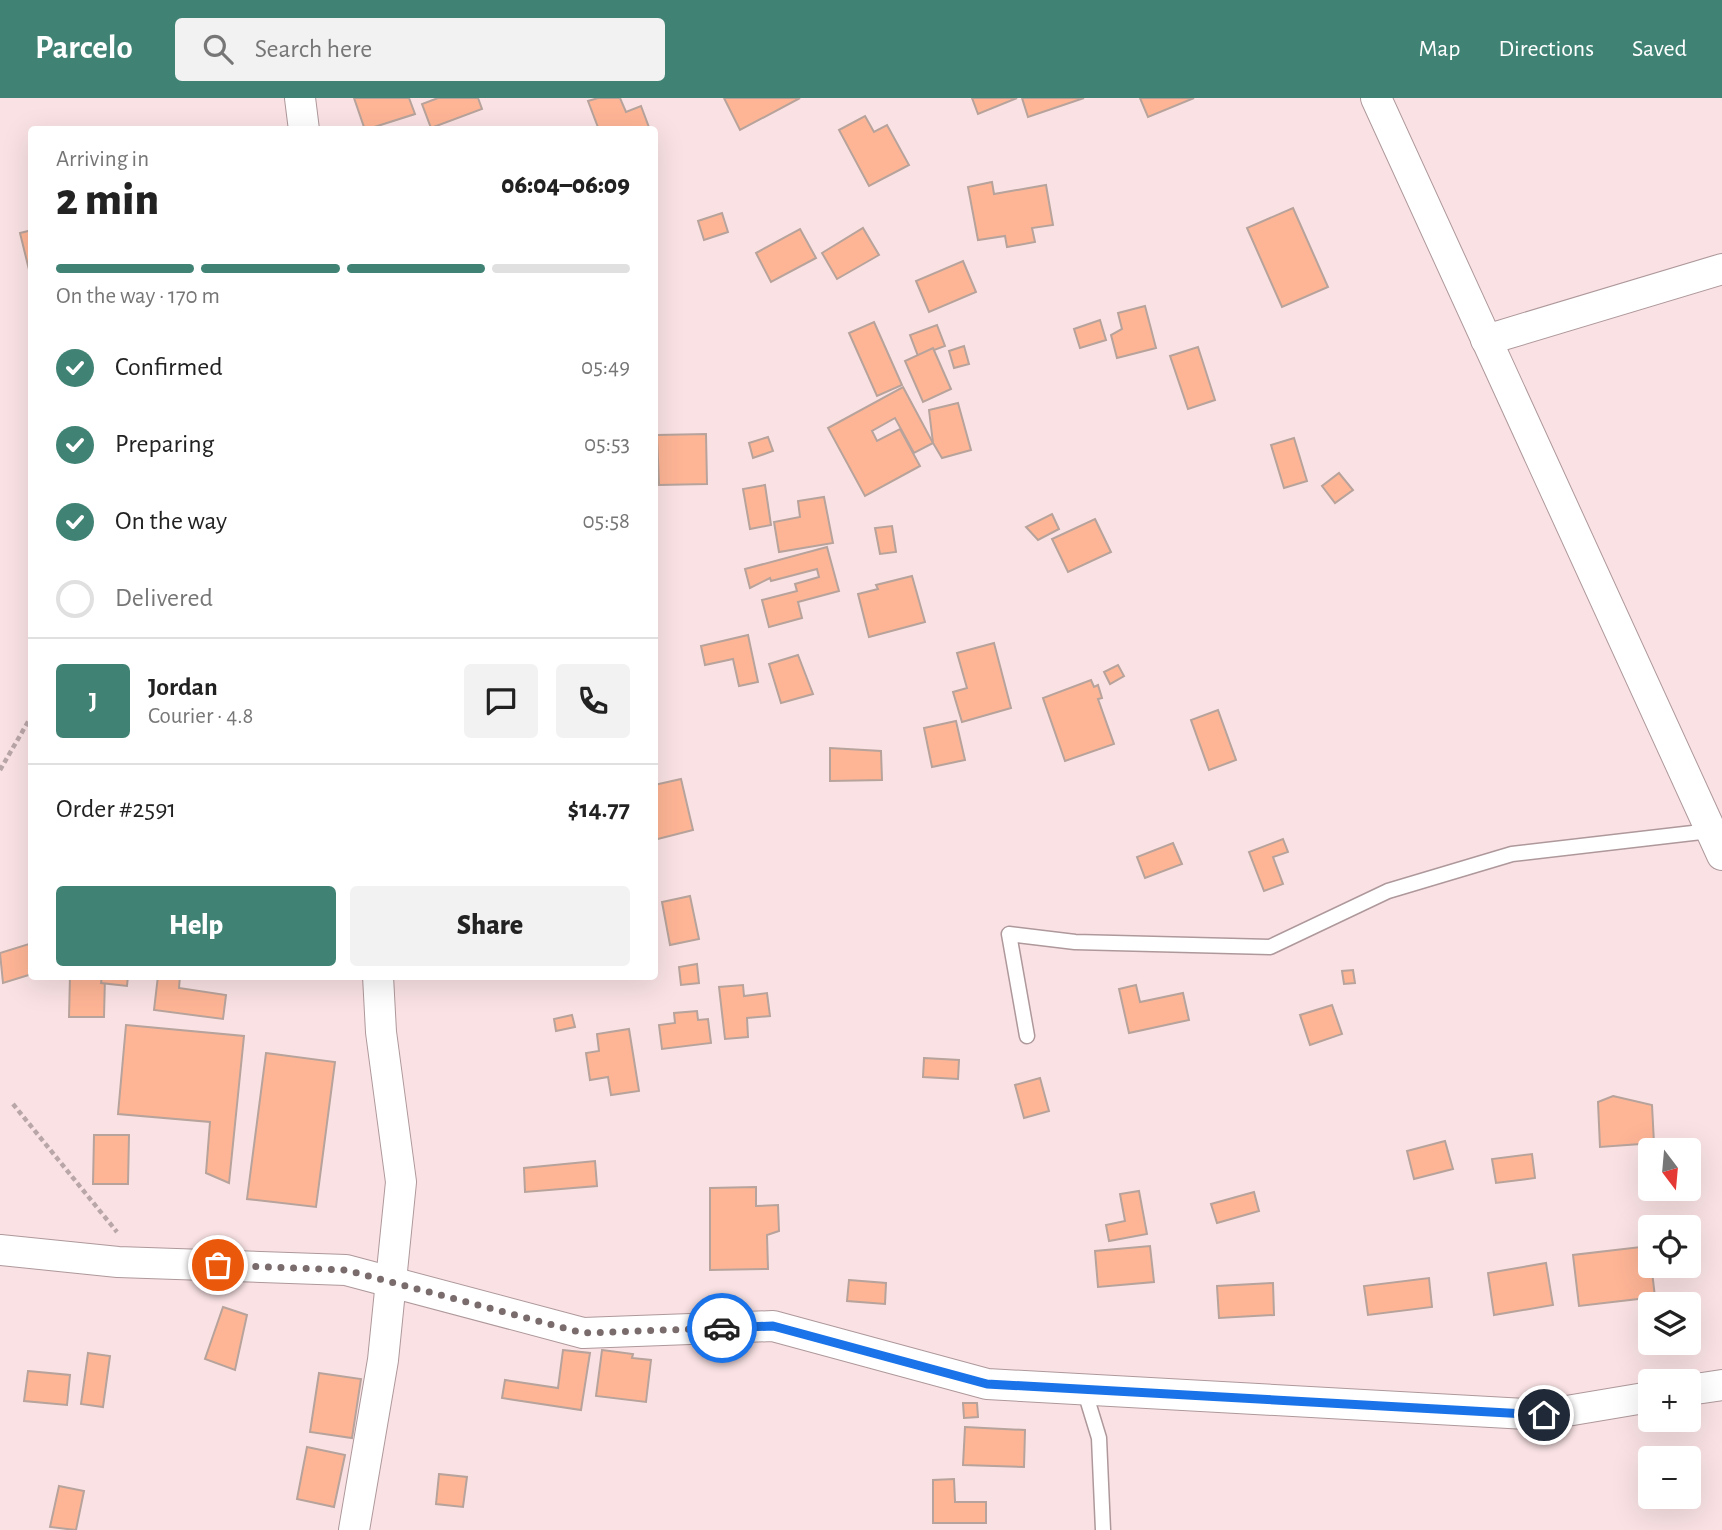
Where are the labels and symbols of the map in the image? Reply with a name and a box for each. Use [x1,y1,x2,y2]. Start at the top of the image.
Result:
north arrow [1638,1138,1701,1200]
pin [188,1235,248,1295]
courier [687,1293,757,1363]
pin [1514,1385,1574,1445]

